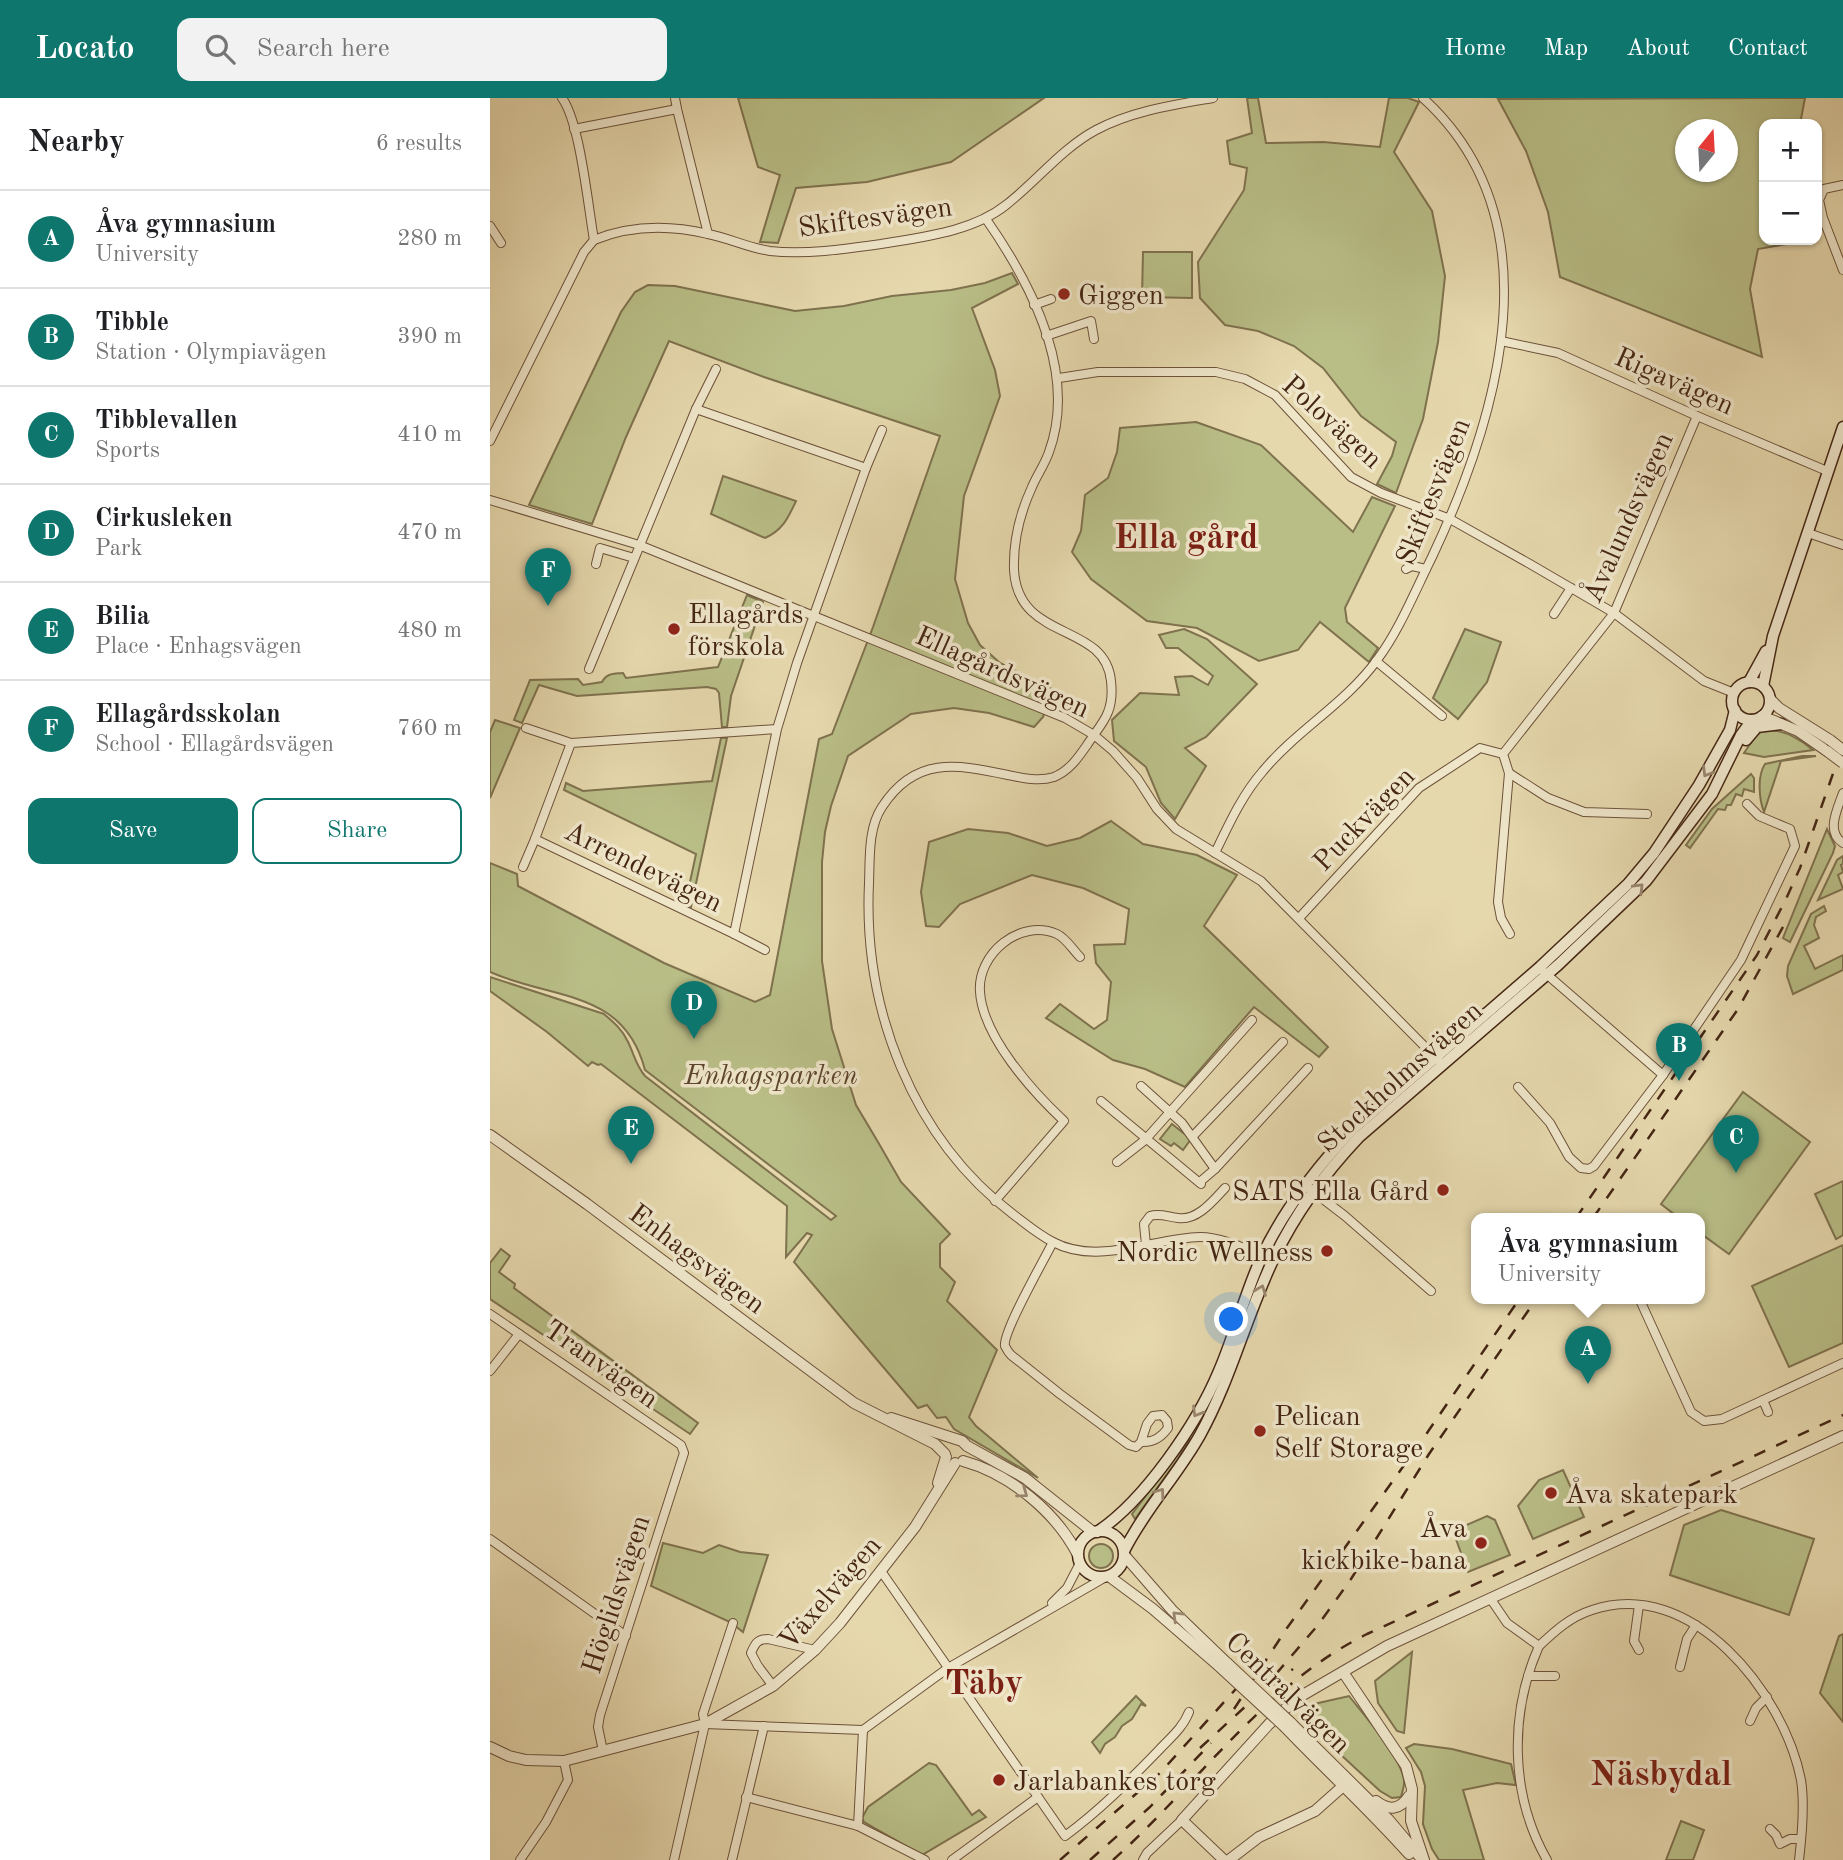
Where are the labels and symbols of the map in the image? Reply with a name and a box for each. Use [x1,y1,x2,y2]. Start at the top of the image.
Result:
north arrow [1675,119,1738,182]
street label: Skiftesvägen [797,194,954,244]
place label: Giggen [1078,283,1164,311]
marker: Giggen [1056,286,1072,302]
street label: Rigavägen [1610,344,1738,421]
street label: Polovägen [1276,371,1386,475]
street label: Skiftesvägen [1393,415,1477,569]
street label: Åvalundsvägen [1575,427,1680,608]
district label: Ella gård [1114,521,1258,556]
pin: F [525,548,571,606]
place label: Ellagårds förskola [688,602,803,662]
marker: Ellagårds förskola [666,621,682,637]
street label: Ellagårdsvägen [911,623,1093,725]
street label: Puckvägen [1309,763,1421,877]
one-way arrow [1702,765,1715,777]
street label: Arrendevägen [559,818,726,919]
one-way arrow [1631,884,1644,897]
pin: D [671,981,717,1039]
street label: Stockholmsvägen [1313,997,1489,1159]
pin: B [1656,1023,1702,1081]
park label: Enhagsparken [683,1063,858,1091]
pin: E [608,1106,654,1164]
pin: C [1713,1115,1759,1173]
place label: SATS Ella Gård [1232,1179,1429,1207]
marker: SATS Ella Gård [1435,1182,1451,1198]
street label: Enhagsvägen [623,1200,770,1320]
place label: Nordic Wellness [1116,1240,1313,1268]
marker: Nordic Wellness [1319,1243,1335,1259]
one-way arrow [1253,1285,1267,1297]
your location [1214,1302,1248,1336]
street label: Tranvägen [538,1316,662,1415]
pin: A [1565,1326,1611,1384]
place label: Pelican Self Storage [1274,1404,1423,1464]
one-way arrow [1192,1405,1205,1418]
marker: Pelican Self Storage [1252,1423,1268,1439]
place label: Åva skatepark [1565,1477,1738,1510]
one-way arrow [1015,1484,1028,1497]
marker: Åva skatepark [1543,1485,1559,1501]
one-way arrow [1152,1488,1165,1501]
place label: Åva kickbike-bana [1301,1511,1467,1576]
street label: Höglidsvägen [579,1512,657,1678]
street label: Växelvägen [775,1532,888,1656]
marker: Åva kickbike-bana [1473,1535,1489,1551]
one-way arrow [1173,1611,1186,1624]
street label: Centralvägen [1219,1628,1355,1760]
district label: Täby [945,1667,1023,1702]
district label: Näsbydal [1590,1758,1732,1793]
place label: Jarlabankes torg [1013,1769,1216,1797]
marker: Jarlabankes torg [991,1772,1007,1788]

